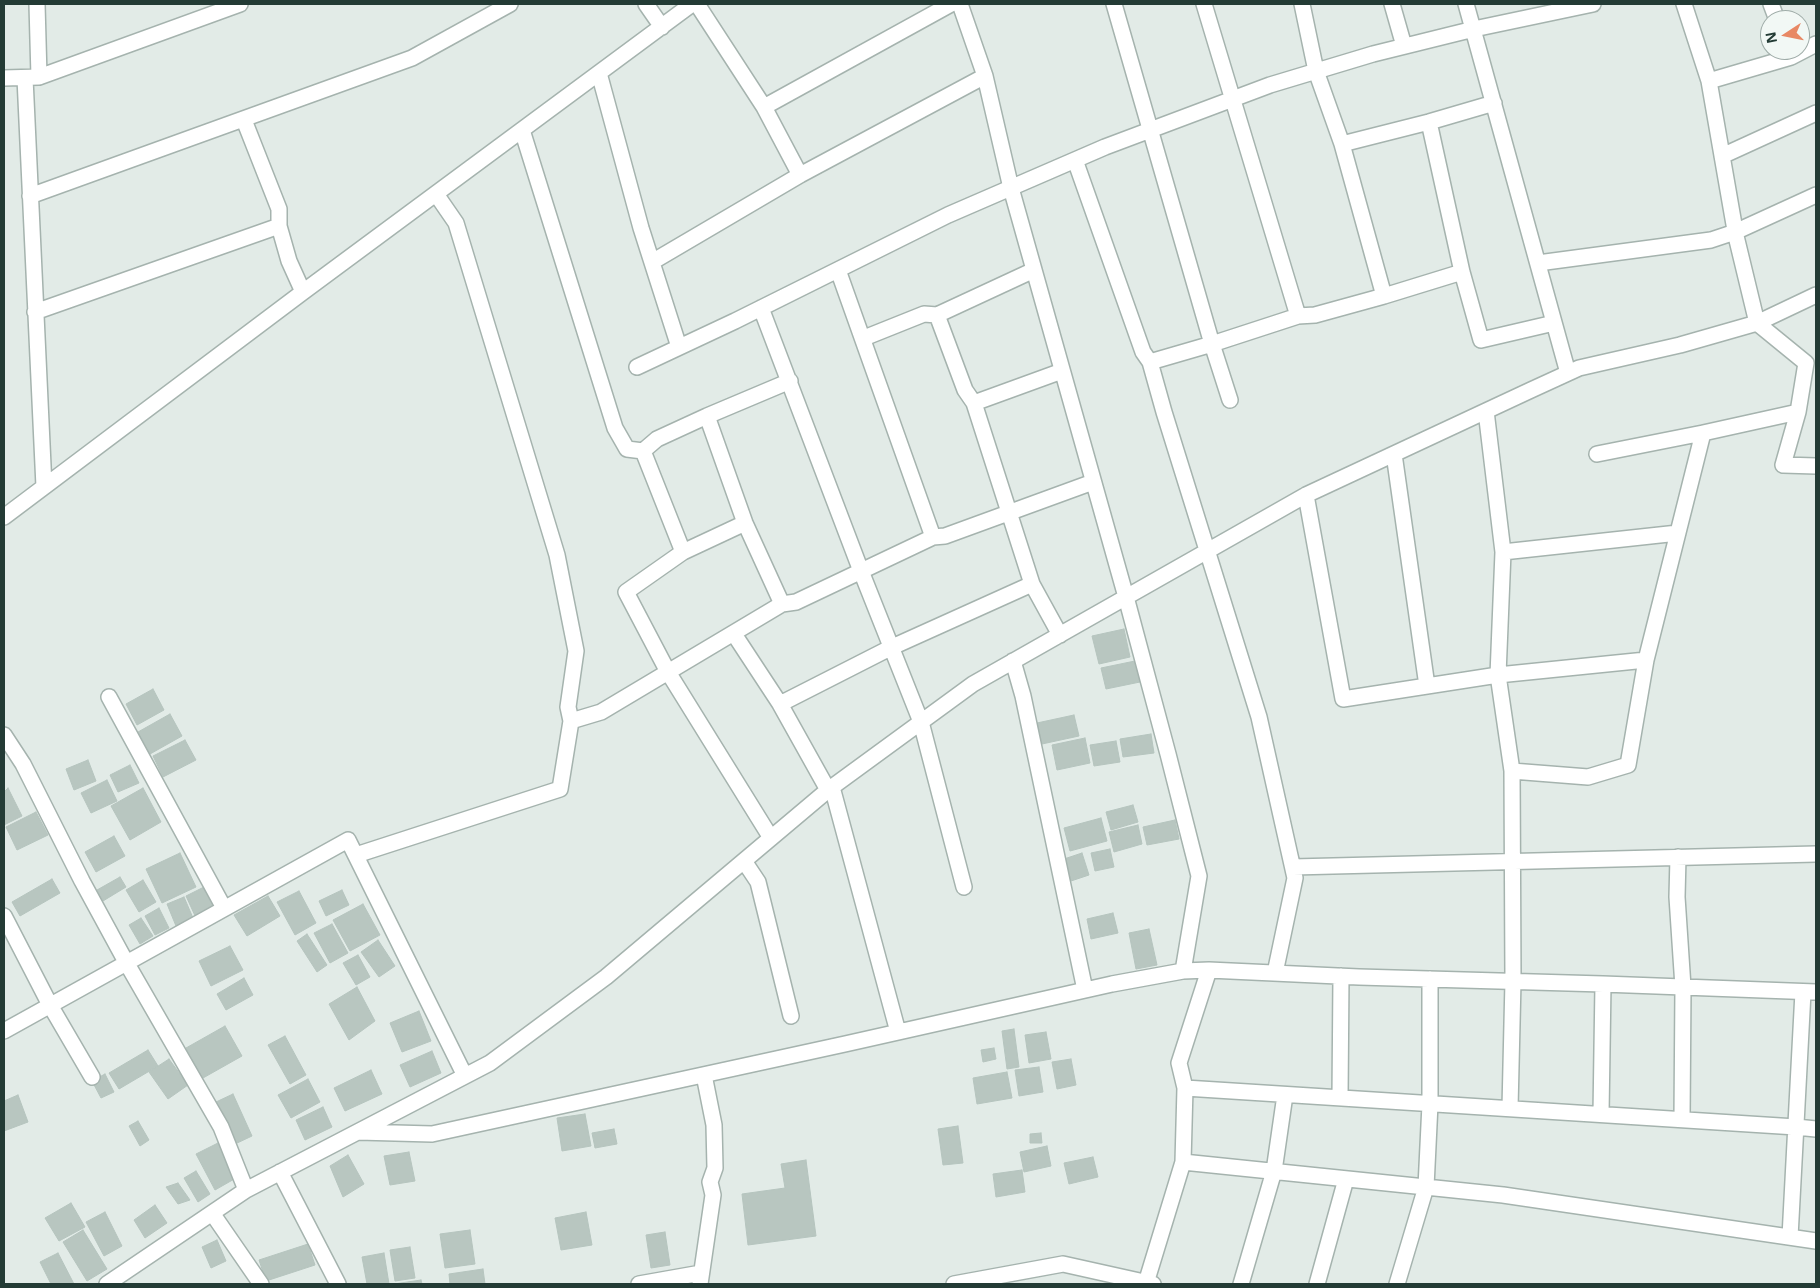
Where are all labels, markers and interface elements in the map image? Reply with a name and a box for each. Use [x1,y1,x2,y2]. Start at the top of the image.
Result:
north arrow [1760,10,1810,60]
text: N [1760,30,1781,45]

